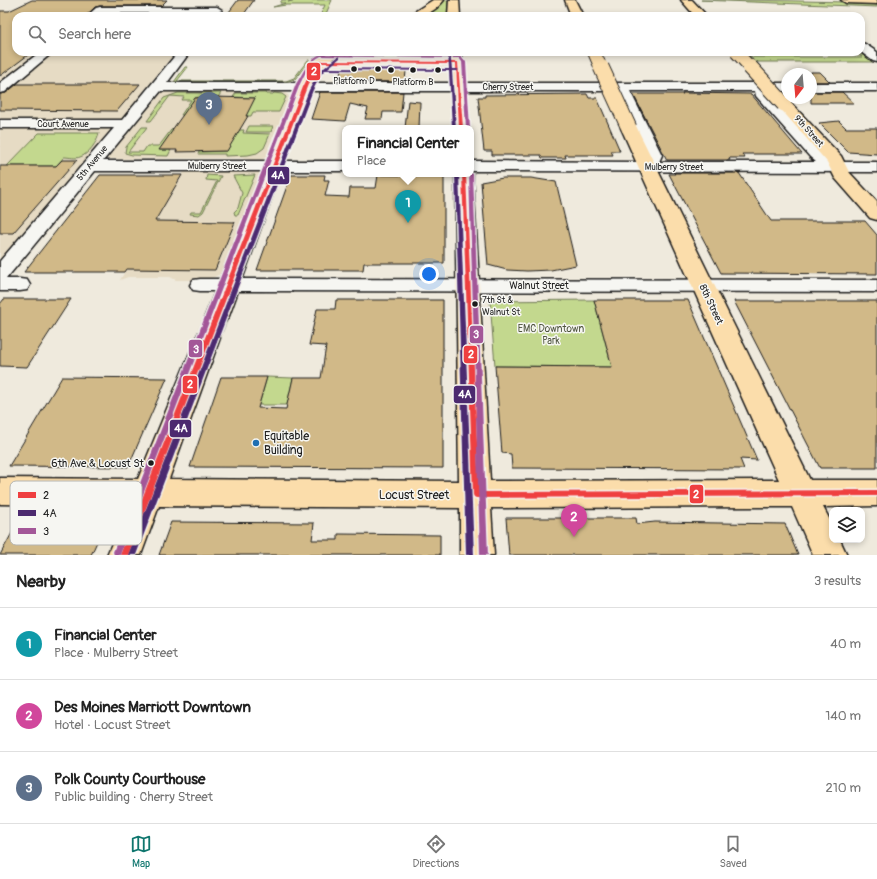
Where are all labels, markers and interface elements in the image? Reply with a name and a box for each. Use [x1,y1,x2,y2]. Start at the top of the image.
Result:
search box [12,12,865,56]
icon: search [26,23,48,45]
text: Search here [58,25,131,44]
line badge: 2 [306,62,321,81]
marker: Platform D [349,64,359,74]
unlabelled marker [373,64,383,74]
text: 2 [311,65,317,78]
unlabelled marker [386,65,396,75]
marker: Platform B [408,65,418,75]
unlabelled marker [433,65,443,75]
north arrow [781,68,817,104]
place label: Platform D [333,76,375,87]
place label: Platform B [393,77,433,88]
street label: Cherry Street [483,82,534,93]
pin: 3 [196,92,222,125]
street label: 9th Street [792,113,826,150]
street label: Court Avenue [37,119,89,130]
popup [342,125,474,177]
text: Financial Center [357,134,459,153]
street label: 5th Avenue [75,143,111,183]
text: Place [357,153,386,169]
street label: Mulberry Street [188,161,247,172]
street label: Mulberry Street [645,162,704,173]
line badge: 4A [267,166,290,185]
text: 4A [270,169,286,182]
pin: 1 [395,190,421,223]
your location [419,264,439,284]
street label: Walnut Street [509,280,570,292]
street label: 8th Street [697,282,726,327]
place label: 7th St & Walnut St [482,295,520,318]
marker: 7th St & Walnut St [470,299,480,309]
park label: EMC Downtown Park [518,323,584,347]
line badge: 3 [469,325,484,344]
text: 3 [473,328,479,341]
line badge: 3 [188,339,203,358]
text: 3 [193,343,199,356]
line badge: 2 [463,345,478,364]
text: 2 [468,348,474,361]
line badge: 2 [182,375,198,394]
text: 2 [187,378,193,391]
line badge: 4A [453,385,476,404]
text: 4A [457,388,473,401]
line badge: 4A [169,419,192,438]
text: 4A [173,422,189,435]
place label: Equitable Building [264,429,309,458]
marker: Equitable Building [251,438,261,448]
place label: 6th Ave & Locust St [51,457,145,470]
marker: 6th Ave & Locust St [146,458,156,468]
legend [10,481,142,545]
line badge: 2 [689,484,704,504]
street label: Locust Street [379,488,450,503]
text: 2 [693,488,699,501]
text: 2 [43,489,49,502]
pin: 2 [561,504,587,537]
text: 4A [43,507,57,520]
map controls [829,507,865,543]
button: layers [829,507,865,543]
text: 3 [43,525,49,538]
text: Nearby [16,571,65,592]
text: 3 results [814,573,861,589]
text: Financial Center [54,626,157,645]
text: 1 [26,636,32,652]
text: 40 m [830,636,861,652]
text: Place · Mulberry Street [54,645,178,661]
text: Des Moines Marriott Downtown [54,698,251,717]
text: 2 [25,708,33,724]
text: 140 m [825,708,861,724]
text: Hotel · Locust Street [54,717,170,733]
text: Polk County Courthouse [54,770,205,789]
text: 3 [25,780,33,796]
text: 210 m [825,780,861,796]
text: Public building · Cherry Street [54,789,213,805]
tab: Map [130,833,152,870]
tab: Directions [412,833,459,870]
tab: Saved [720,833,747,870]

